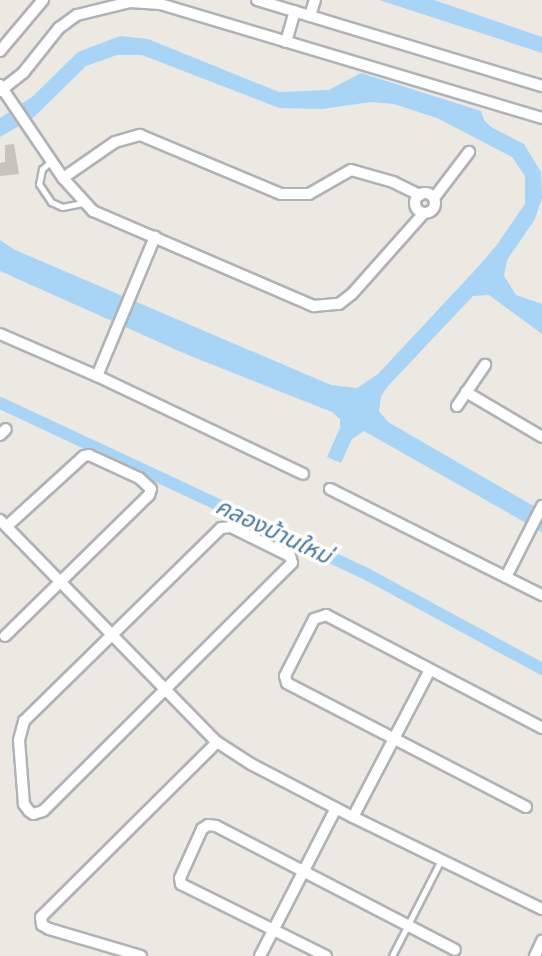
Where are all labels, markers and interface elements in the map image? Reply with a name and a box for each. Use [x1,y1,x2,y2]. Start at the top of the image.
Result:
water label: คลองบ้านใหม่ [212,491,336,569]

